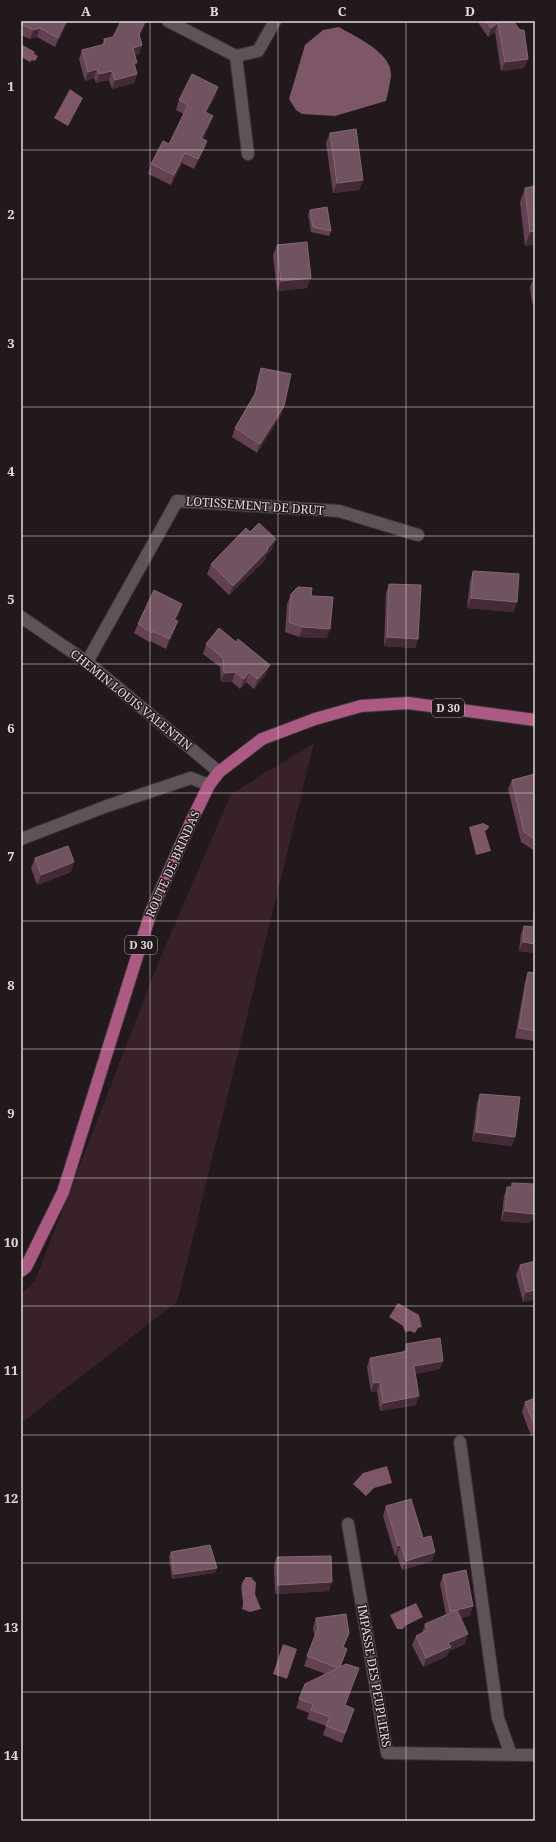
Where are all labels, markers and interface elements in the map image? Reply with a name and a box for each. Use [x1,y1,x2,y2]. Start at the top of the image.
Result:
text: A [81,2,91,20]
text: B [210,2,219,20]
text: C [338,2,347,20]
text: D [465,2,475,20]
text: 1 [7,77,15,95]
text: 2 [7,205,15,223]
text: 3 [7,334,15,352]
text: 4 [7,462,15,480]
street label: LOTISSEMENT DE DRUT [185,492,325,519]
text: 5 [7,590,15,608]
street label: CHEMIN LOUIS VALENTIN [67,645,196,754]
road number: D 30 [432,699,464,717]
text: 6 [7,719,15,737]
street label: ROUTE DE BRINDAS [141,808,204,920]
text: 7 [7,847,15,865]
road number: D 30 [125,936,157,954]
text: 8 [7,976,15,994]
text: 9 [7,1104,15,1122]
text: 10 [4,1233,18,1251]
text: 11 [4,1361,18,1379]
text: 12 [4,1489,18,1507]
street label: IMPASSE DES PEUPLIERS [354,1603,395,1749]
text: 13 [4,1618,18,1636]
text: 14 [4,1746,19,1764]

